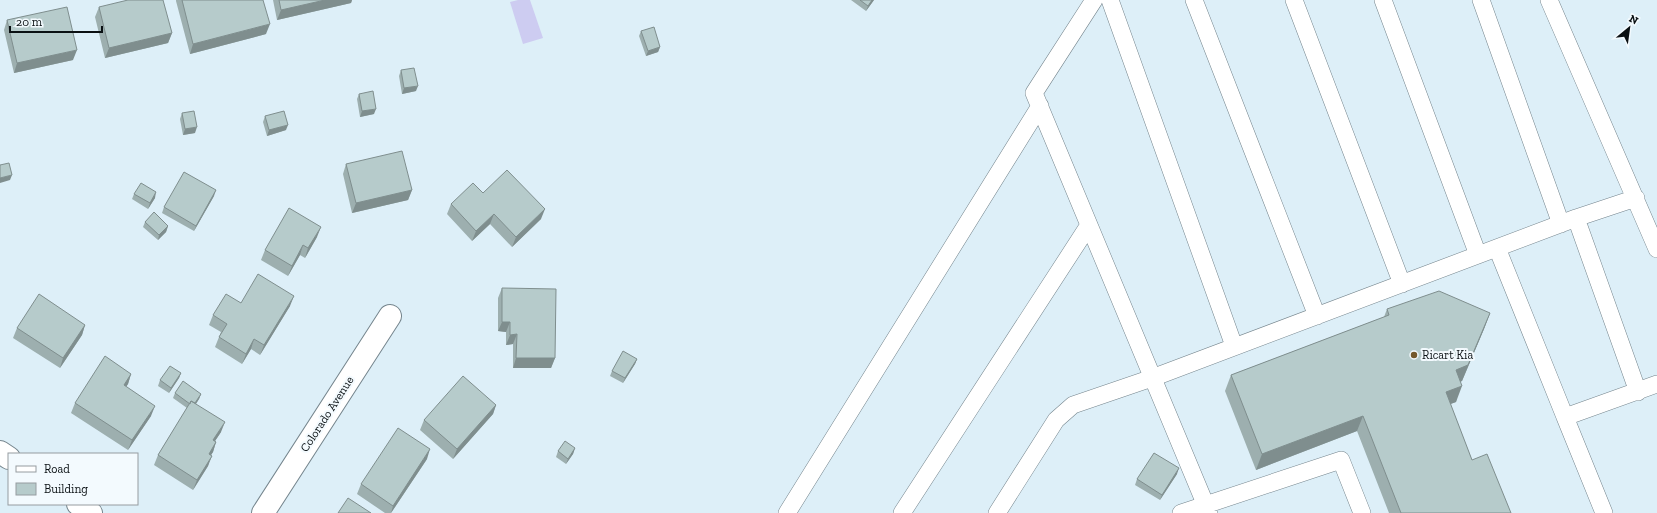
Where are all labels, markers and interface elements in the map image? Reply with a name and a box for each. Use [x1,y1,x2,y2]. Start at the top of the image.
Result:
scale bar [10,8,102,34]
north arrow [1609,8,1649,48]
text: N [1627,12,1641,28]
text: 20 m [16,15,43,29]
place label: Ricart Kia [1422,348,1473,362]
marker: Ricart Kia [1409,350,1419,360]
street label: Colorado Avenue [297,373,357,454]
legend [8,453,138,505]
text: Road [44,462,70,476]
text: Building [44,482,88,496]

